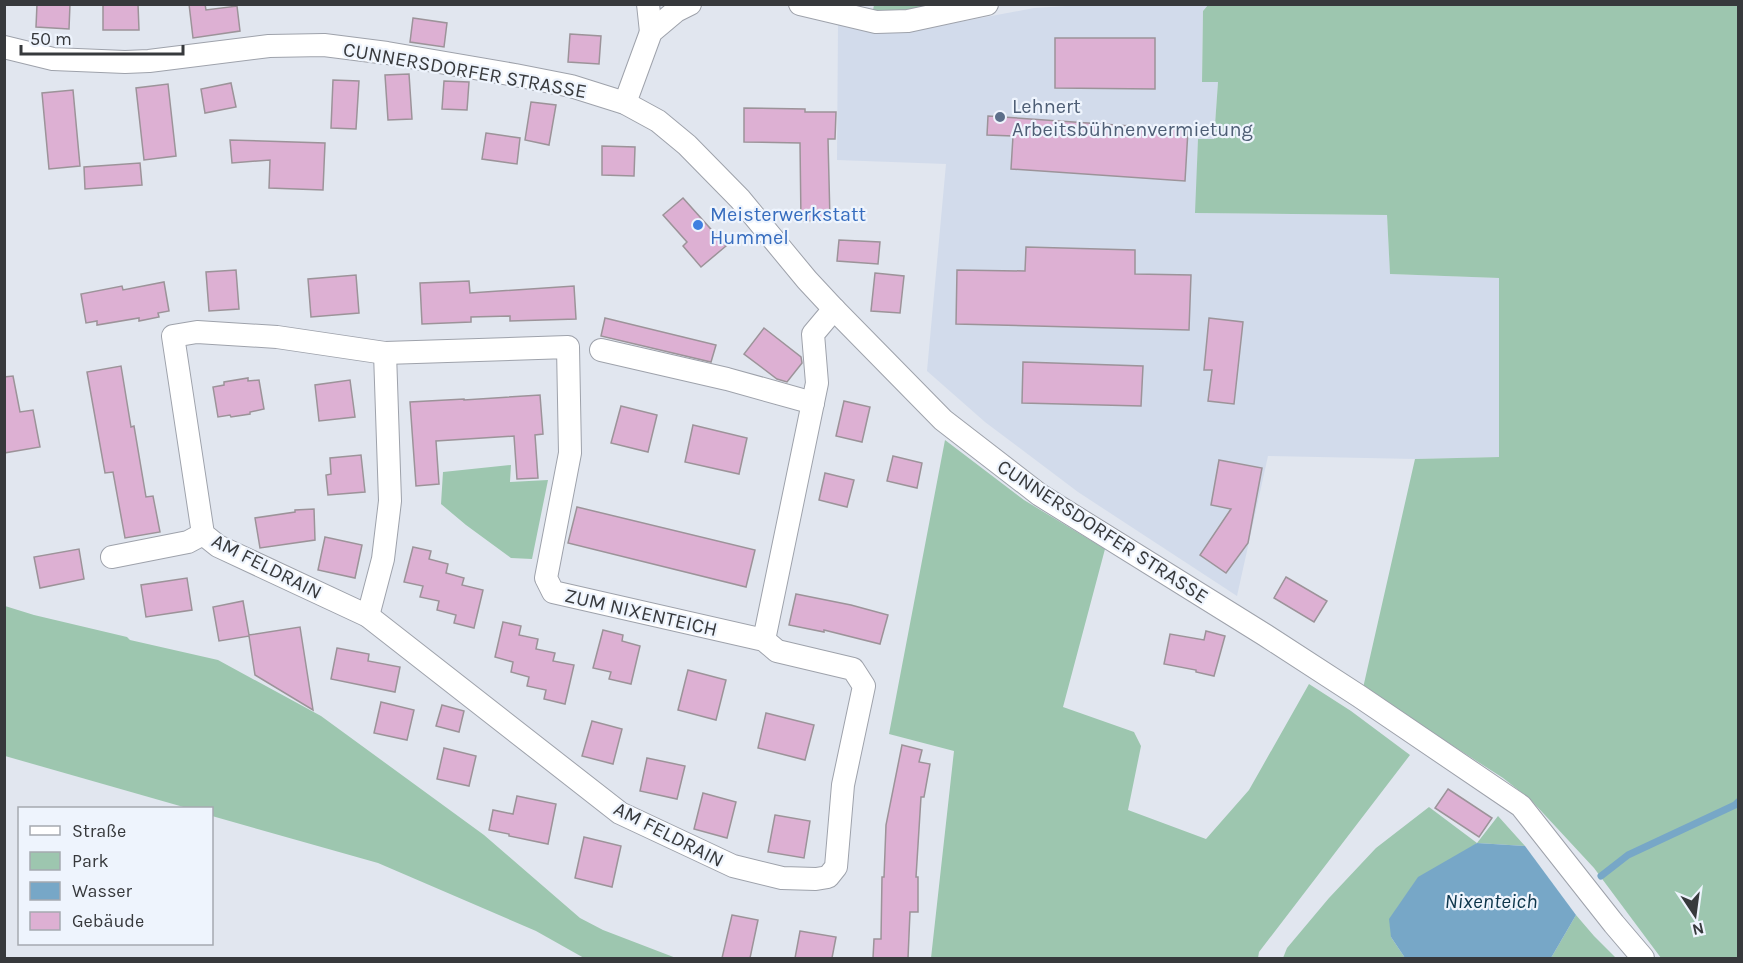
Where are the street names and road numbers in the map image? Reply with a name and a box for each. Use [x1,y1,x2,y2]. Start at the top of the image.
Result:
street label: CUNNERSDORFER STRASSE [341,38,588,103]
street label: CUNNERSDORFER STRASSE [993,455,1212,608]
street label: AM FELDRAIN [208,529,326,604]
street label: ZUM NIXENTEICH [562,584,720,641]
street label: AM FELDRAIN [610,797,728,872]

